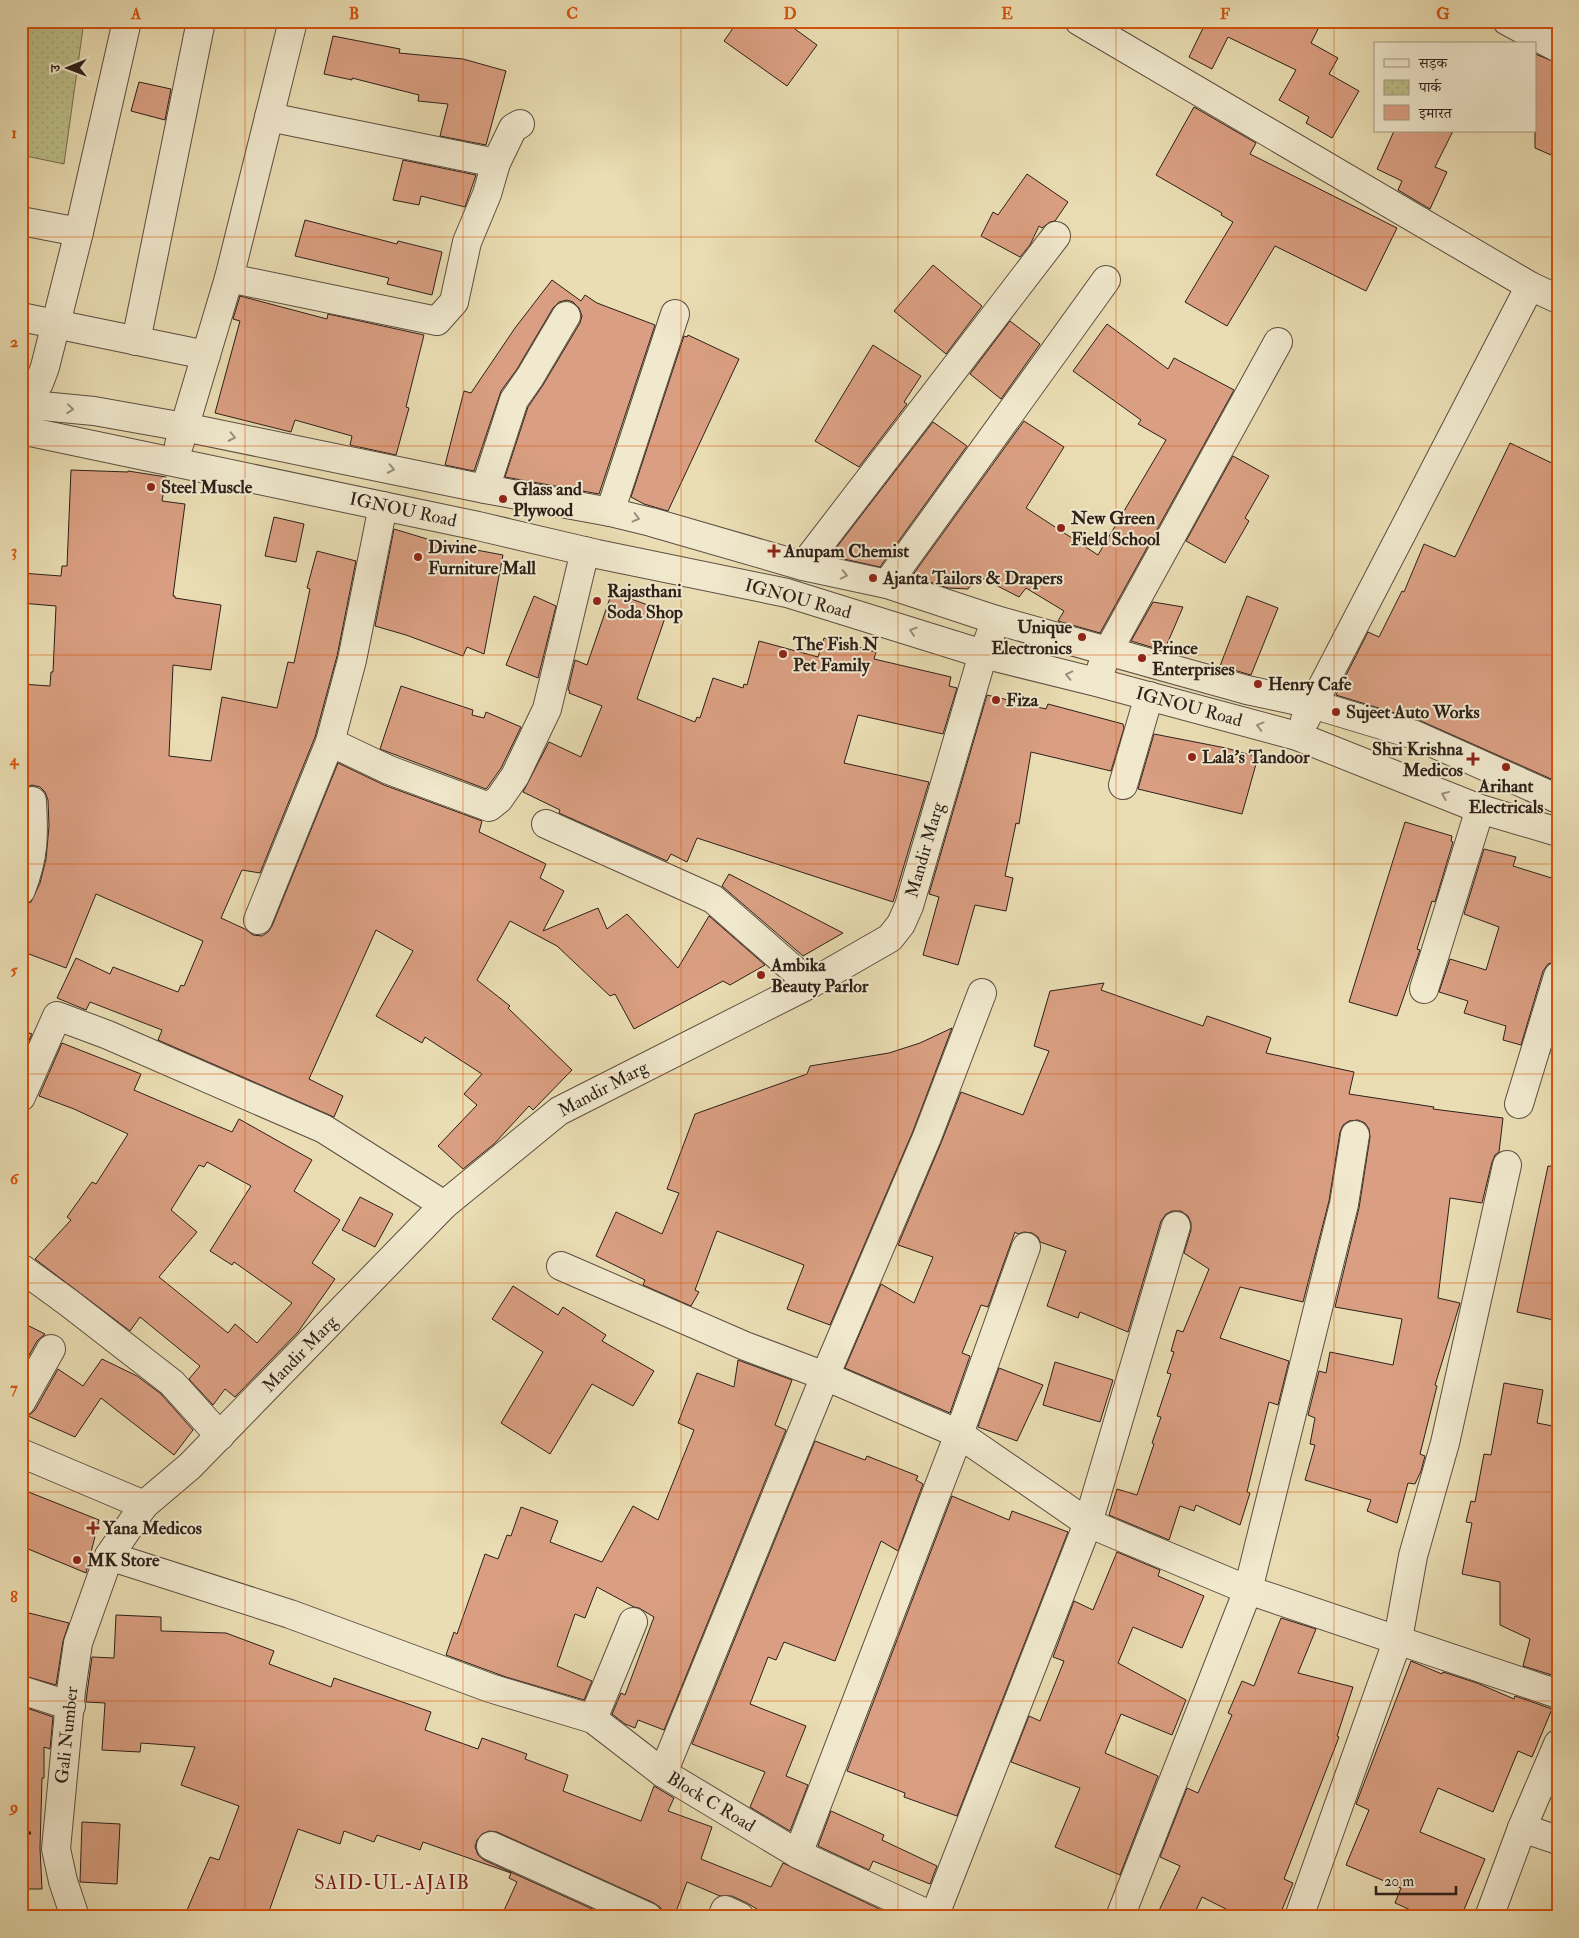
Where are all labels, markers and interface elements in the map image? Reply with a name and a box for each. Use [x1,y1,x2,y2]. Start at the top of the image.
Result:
text: A [130,4,142,24]
text: B [349,4,359,24]
text: C [566,4,578,24]
text: D [783,4,797,24]
text: E [1001,4,1013,24]
text: F [1220,4,1230,24]
text: G [1436,4,1450,24]
north arrow [42,42,92,92]
legend [1374,42,1536,132]
text: सड़क [1418,54,1448,73]
text: उ [47,64,64,73]
text: पार्क [1418,78,1442,97]
text: इमारत [1418,104,1453,123]
text: 1 [11,123,17,143]
text: 2 [10,332,18,352]
one-way arrow [66,403,74,414]
one-way arrow [228,431,236,441]
one-way arrow [387,464,396,474]
place label: Steel Muscle [161,476,253,499]
place label: Glass and Plywood [513,478,582,522]
marker: Steel Muscle [145,481,157,493]
street label: IGNOU Road [347,487,459,533]
marker: Glass and Plywood [497,493,509,505]
place label: New Green Field School [1070,507,1161,551]
one-way arrow [632,513,640,523]
marker: New Green Field School [1055,522,1067,534]
place label: Divine Furniture Mall [428,536,536,580]
place label: Anupam Chemist [783,540,909,563]
text: 3 [11,541,17,561]
marker: Anupam Chemist [768,545,780,557]
marker: Divine Furniture Mall [412,551,424,563]
place label: Ajanta Tailors & Drapers [882,567,1063,590]
one-way arrow [839,569,848,580]
marker: Ajanta Tailors & Drapers [867,572,879,584]
street label: IGNOU Road [742,574,854,624]
place label: Rajasthani Soda Shop [607,580,683,624]
marker: Rajasthani Soda Shop [591,595,603,607]
place label: Unique Electronics [991,616,1072,660]
one-way arrow [909,627,918,637]
marker: Unique Electronics [1076,631,1088,643]
place label: The Fish N Pet Family [792,633,879,677]
place label: Prince Enterprises [1152,637,1235,681]
marker: The Fish N Pet Family [777,648,789,660]
marker: Prince Enterprises [1136,652,1148,664]
one-way arrow [1065,670,1074,681]
place label: Henry Cafe [1268,673,1352,696]
marker: Henry Cafe [1252,678,1264,690]
street label: IGNOU Road [1133,682,1245,732]
place label: Fiza [1006,689,1039,712]
marker: Fiza [990,694,1002,706]
place label: Sujeet Auto Works [1346,701,1480,724]
marker: Sujeet Auto Works [1330,706,1342,718]
one-way arrow [1256,721,1265,732]
place label: Shri Krishna Medicos [1372,738,1464,782]
place label: Lala's Tandoor [1202,746,1310,769]
text: 4 [9,750,20,770]
marker: Lala's Tandoor [1186,751,1198,763]
marker: Shri Krishna Medicos [1467,753,1479,765]
marker: Arihant Electricals [1500,761,1512,773]
place label: Arihant Electricals [1469,775,1543,819]
one-way arrow [1441,790,1450,801]
street label: Mandir Marg [900,798,950,900]
place label: Ambika Beauty Parlor [770,954,869,998]
text: 5 [10,960,18,980]
marker: Ambika Beauty Parlor [755,969,767,981]
street label: Mandir Marg [554,1055,653,1122]
text: 6 [10,1169,20,1189]
street label: Mandir Marg [258,1310,343,1397]
text: 7 [10,1378,18,1398]
place label: Yana Medicos [102,1517,202,1540]
marker: Yana Medicos [87,1522,99,1534]
place label: MK Store [86,1549,160,1572]
marker: MK Store [71,1554,83,1566]
text: 8 [10,1587,18,1607]
street label: Gali Number [50,1685,84,1785]
street label: Block C Road [663,1767,760,1837]
text: 9 [8,1797,18,1817]
scale bar [1376,1863,1456,1895]
district label: SAID-UL-AJAIB [314,1871,470,1895]
text: 20 m [1384,1872,1414,1891]

